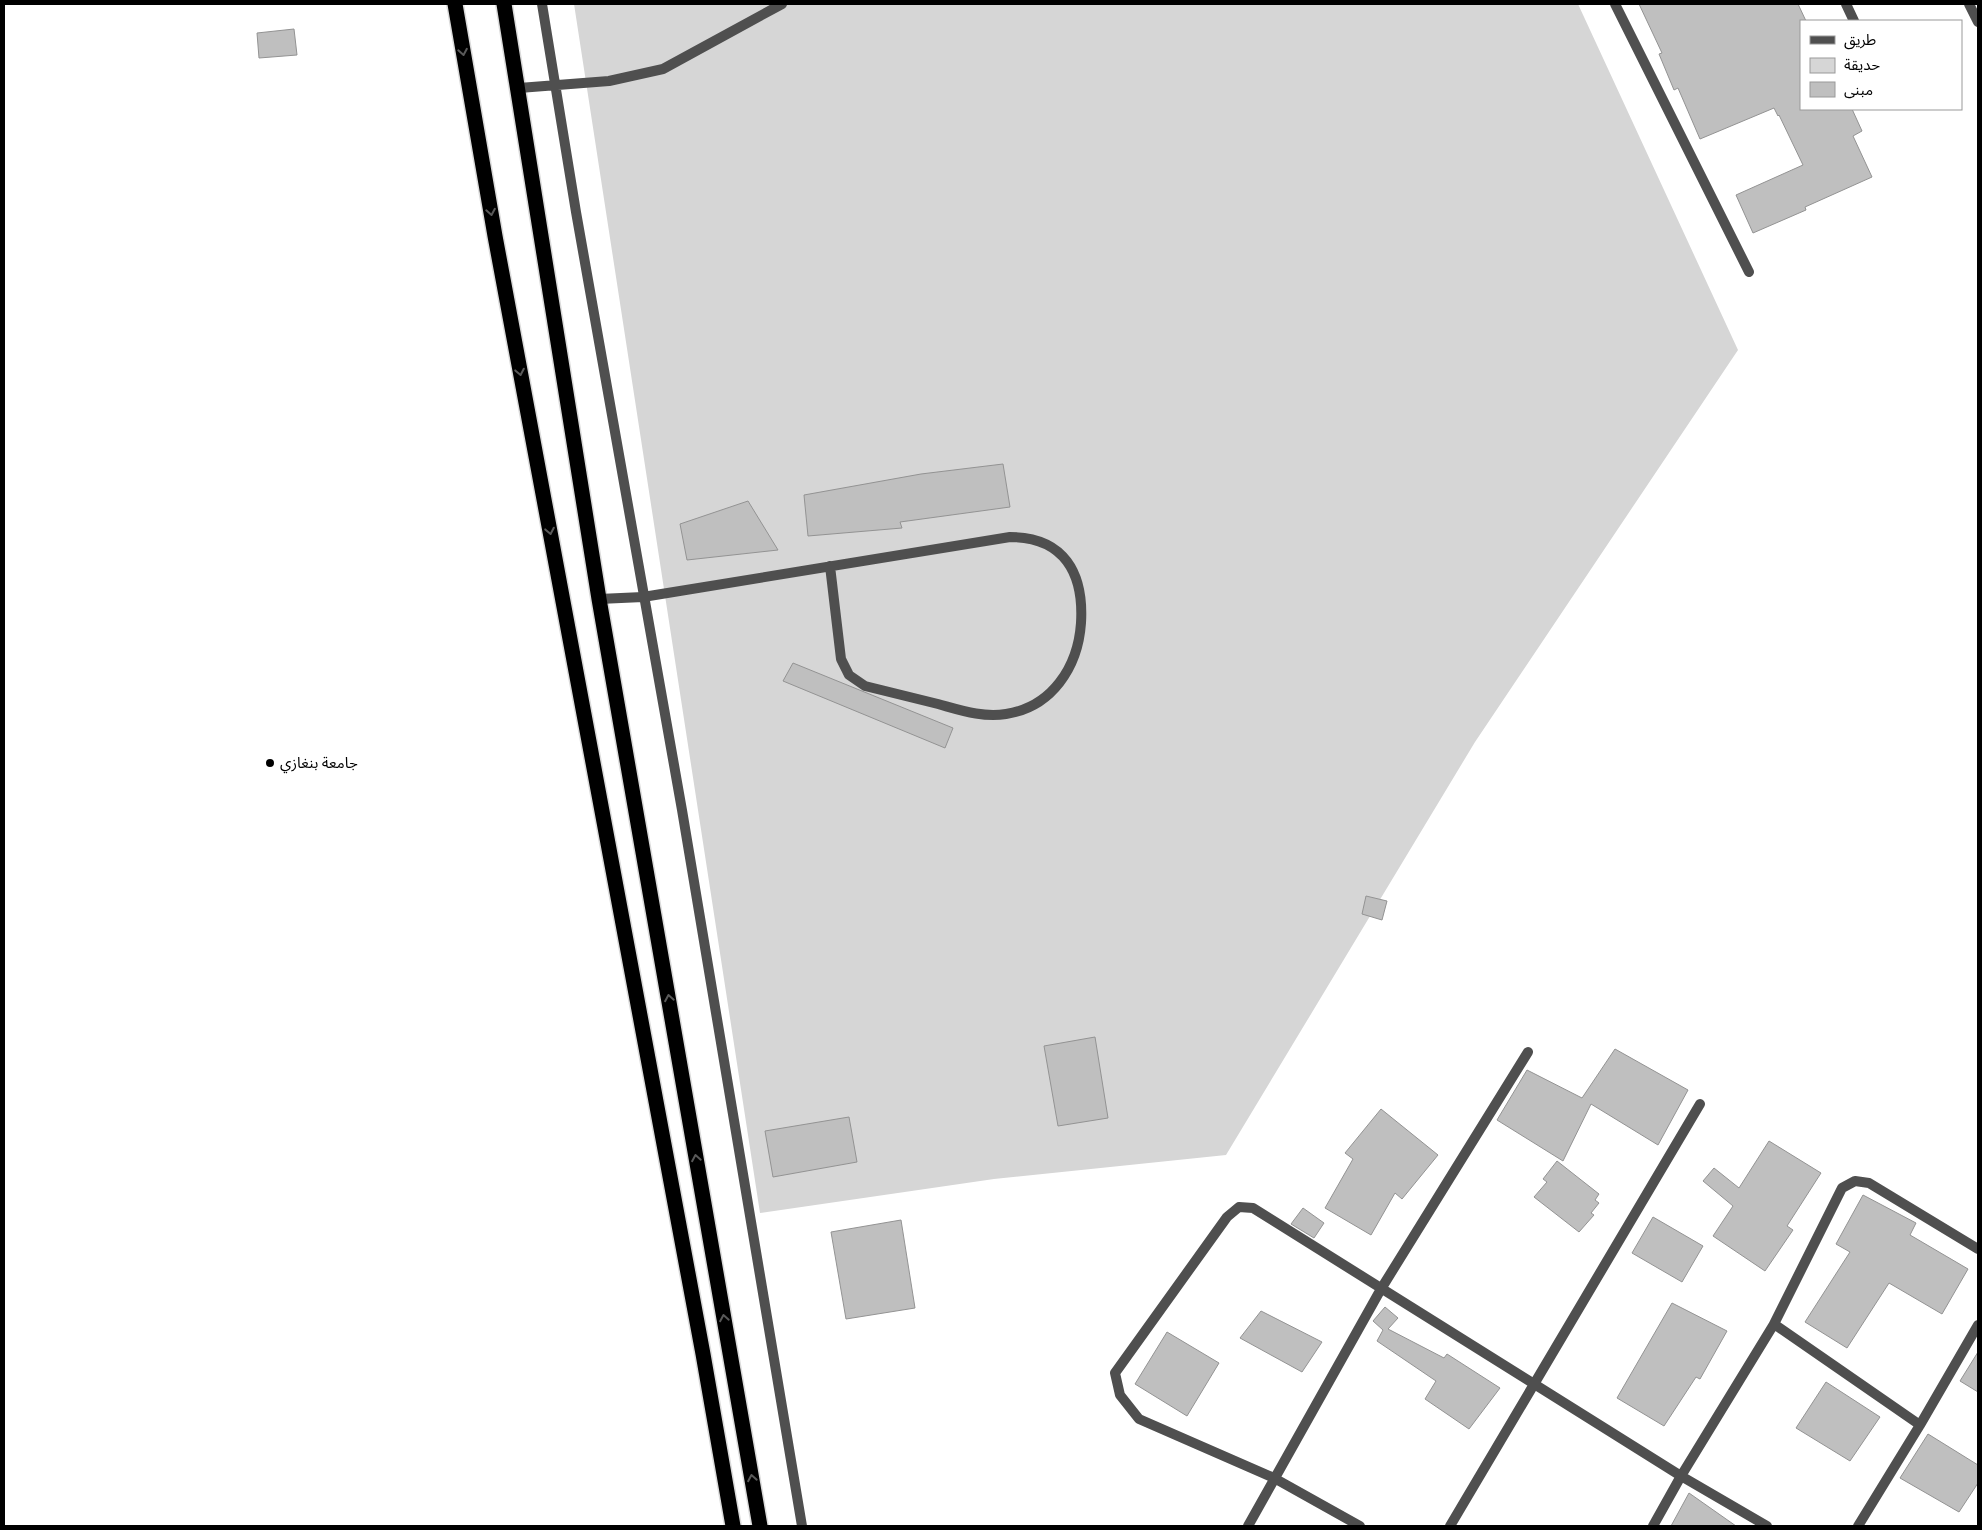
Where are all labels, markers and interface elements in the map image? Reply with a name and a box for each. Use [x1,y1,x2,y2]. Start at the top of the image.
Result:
legend [1800,20,1962,110]
text: طريق [1844,31,1876,50]
one-way arrow [457,47,467,56]
text: حديقة [1844,56,1880,74]
text: مبنى [1844,81,1873,99]
one-way arrow [485,208,495,216]
one-way arrow [514,367,525,376]
one-way arrow [544,527,554,536]
place label: جامعة بنغازي [280,754,358,774]
marker: جامعة بنغازي [264,757,276,769]
one-way arrow [664,993,674,1002]
one-way arrow [692,1154,702,1162]
one-way arrow [720,1314,730,1322]
one-way arrow [747,1474,757,1483]

